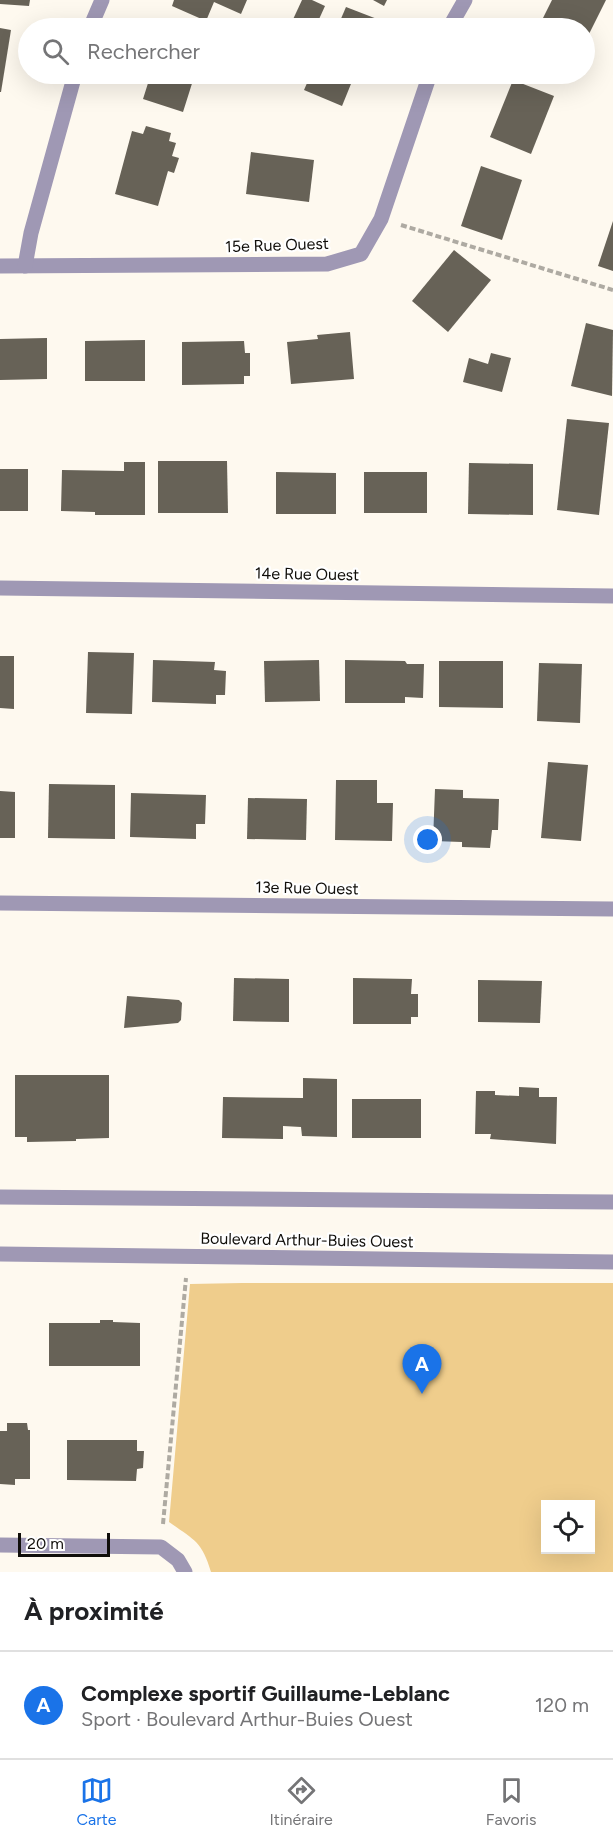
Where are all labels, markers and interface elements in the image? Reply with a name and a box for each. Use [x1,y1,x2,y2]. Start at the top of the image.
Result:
search box [18,18,595,84]
icon: search [39,35,72,68]
text: Rechercher [87,38,200,65]
street label: 15e Rue Ouest [225,234,329,256]
street label: 14e Rue Ouest [255,564,359,584]
your location [413,825,442,854]
street label: 13e Rue Ouest [255,878,359,898]
street label: Boulevard Arthur-Buies Ouest [200,1229,414,1251]
pin: A [402,1344,442,1394]
map controls [541,1500,595,1554]
button: locate [541,1500,595,1554]
scale bar [18,1530,110,1558]
text: 20 m [27,1534,64,1553]
text: À proximité [24,1595,164,1627]
text: Complexe sportif Guillaume-Leblanc [81,1680,450,1707]
text: A [36,1693,51,1717]
text: 120 m [535,1693,589,1717]
text: Sport · Boulevard Arthur-Buies Ouest [81,1707,413,1731]
tab: Carte [77,1774,116,1829]
tab: Itinéraire [270,1774,333,1829]
tab: Favoris [486,1774,536,1829]

